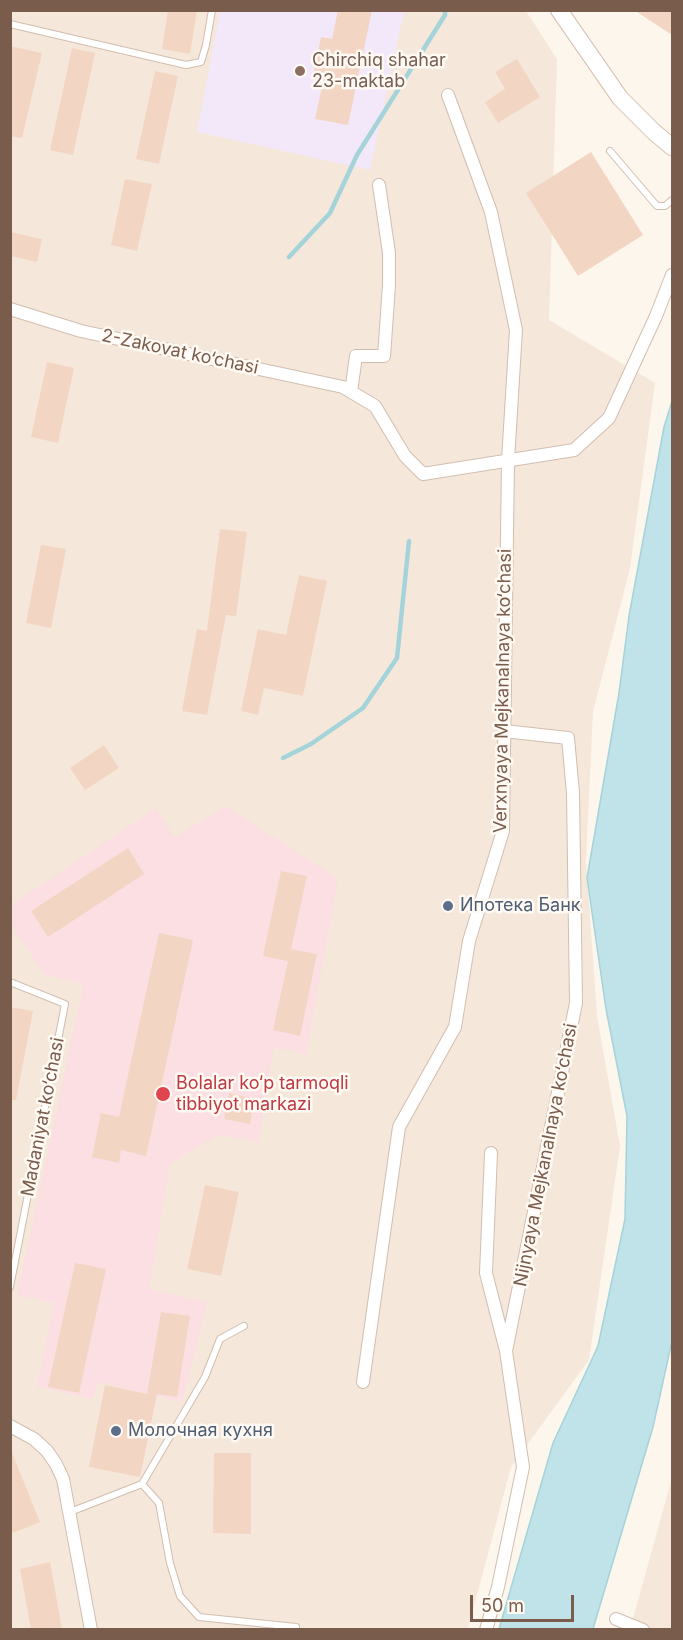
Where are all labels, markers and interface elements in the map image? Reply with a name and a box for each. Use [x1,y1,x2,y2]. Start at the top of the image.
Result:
place label: Chirchiq shahar 23-maktab [312,50,446,92]
marker: Chirchiq shahar 23-maktab [293,64,307,78]
street label: 2-Zakovat ko‘chasi [100,325,260,379]
street label: Verxnyaya Mejkanalnaya ko‘chasi [490,549,516,833]
place label: Ипотека Банк [460,895,581,917]
marker: Ипотека Банк [441,899,455,913]
street label: Nijnyaya Mejkanalnaya ko‘chasi [510,1022,582,1288]
street label: Madaniyat ko‘chasi [17,1036,69,1198]
place label: Bolalar ko‘p tarmoqli tibbiyot markazi [176,1073,349,1116]
marker: Bolalar ko‘p tarmoqli tibbiyot markazi [154,1085,172,1103]
place label: Молочная кухня [128,1420,273,1442]
marker: Молочная кухня [109,1424,123,1438]
scale bar [473,1583,576,1621]
text: 50 m [481,1595,524,1616]

